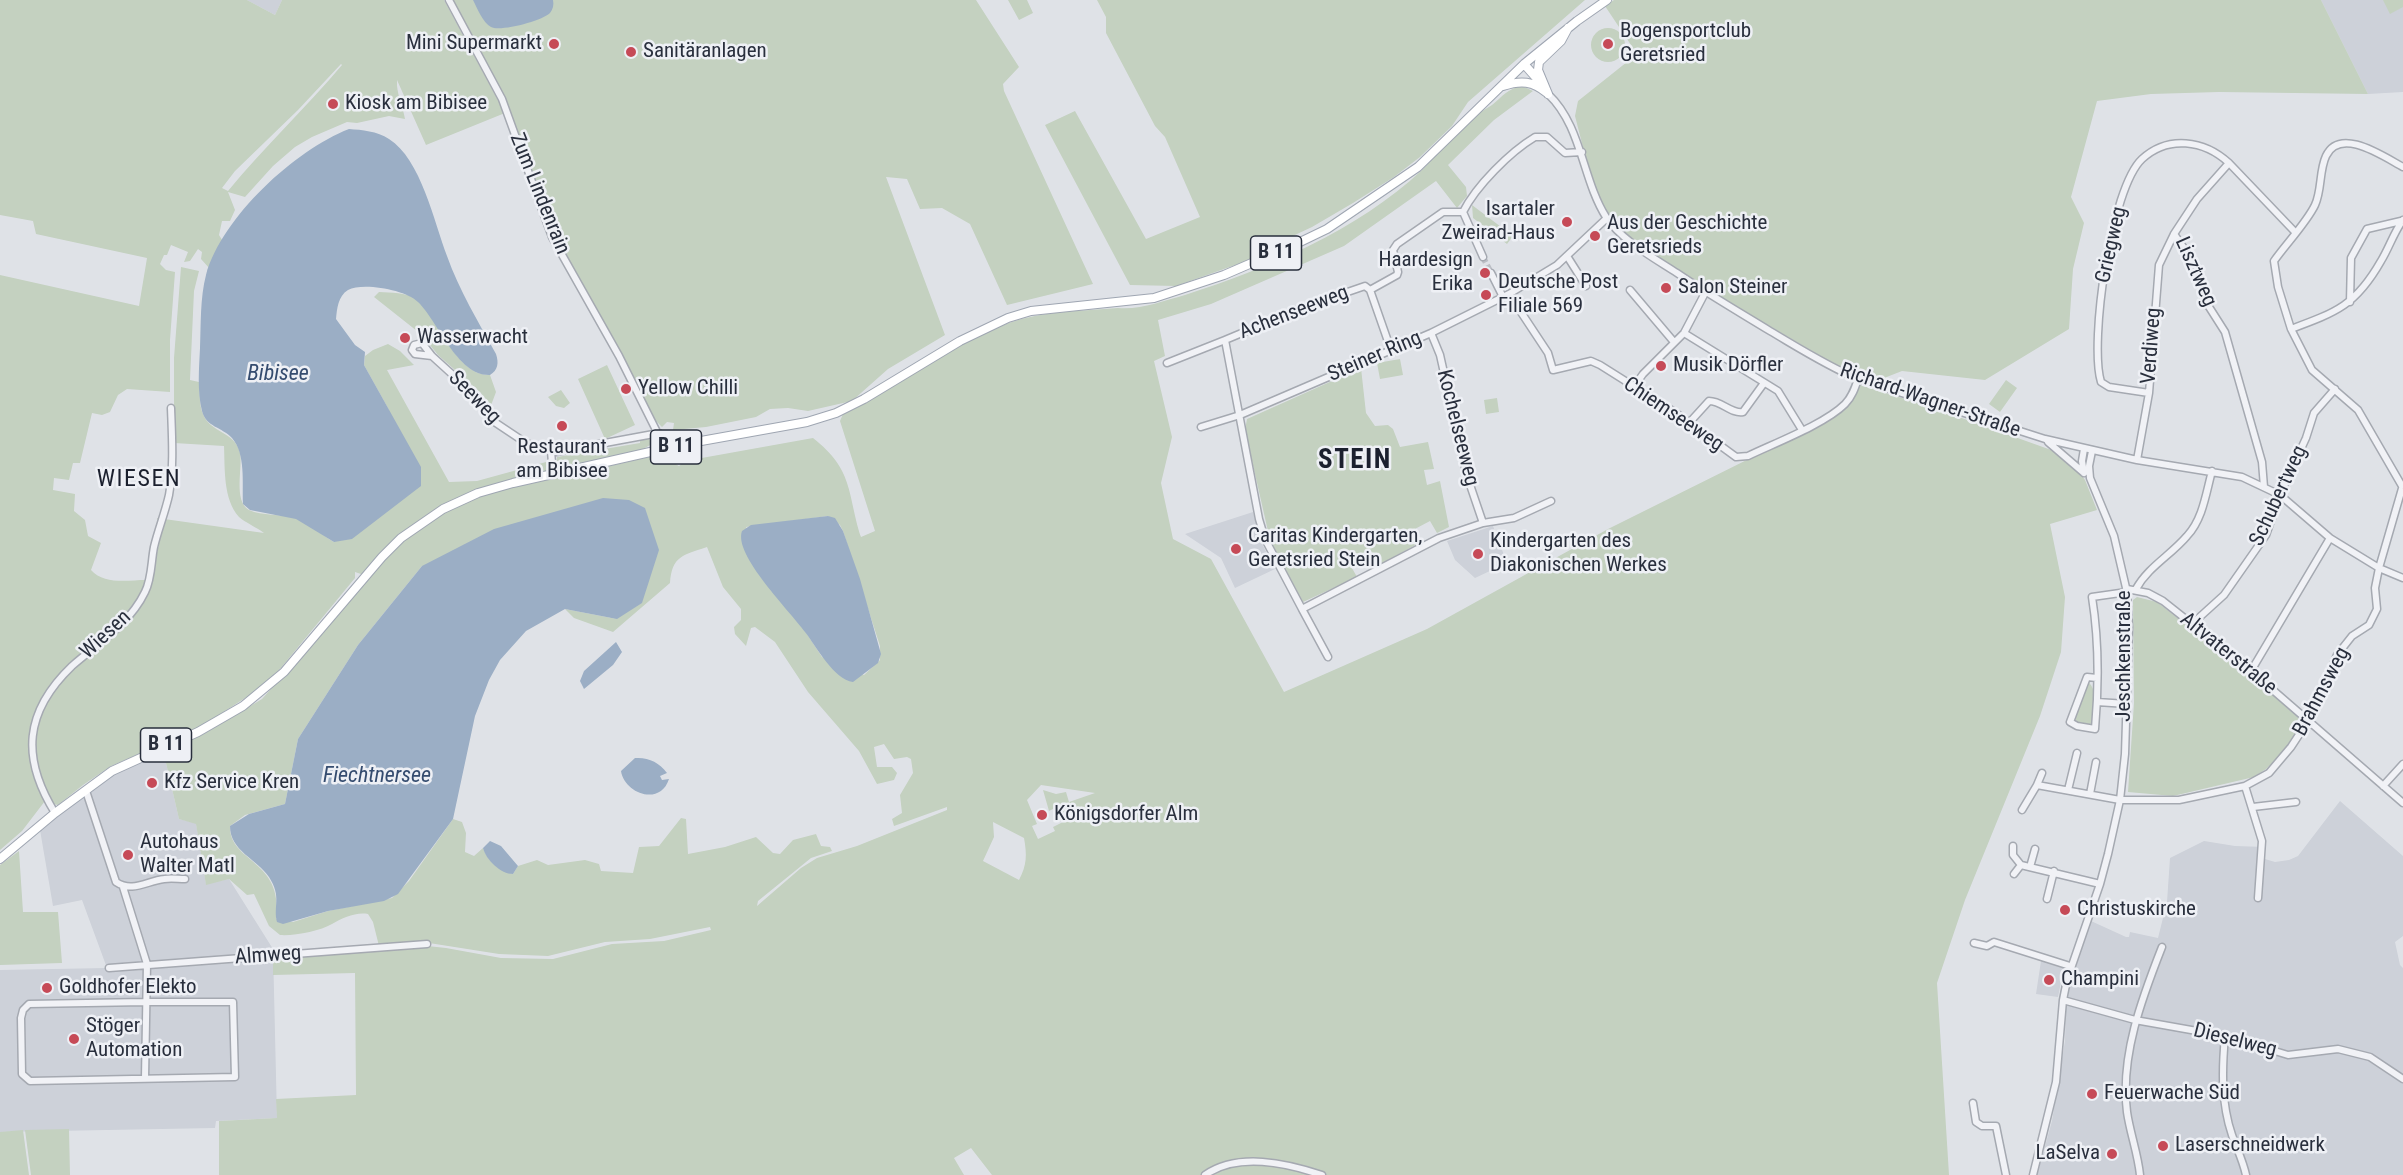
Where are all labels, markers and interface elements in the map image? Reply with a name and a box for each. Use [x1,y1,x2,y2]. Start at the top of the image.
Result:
place label: Bogensportclub Geretsried [1620,19,1751,69]
place label: Mini Supermarkt [406,31,542,57]
marker: Mini Supermarkt [547,37,561,51]
marker: Bogensportclub Geretsried [1601,37,1615,51]
place label: Sanitäranlagen [643,39,767,65]
marker: Sanitäranlagen [624,45,638,59]
place label: Kiosk am Bibisee [345,91,487,117]
marker: Kiosk am Bibisee [326,97,340,111]
street label: Zum Lindenrain [503,130,575,258]
place label: Isartaler Zweirad-Haus [1441,197,1555,247]
street label: Griegweg [2091,204,2133,286]
place label: Aus der Geschichte Geretsrieds [1607,211,1767,261]
marker: Isartaler Zweirad-Haus [1560,215,1574,229]
marker: Aus der Geschichte Geretsrieds [1588,229,1602,243]
street label: Lisztweg [2169,233,2221,311]
road number: B 11 [1250,236,1302,270]
place label: Haardesign Erika [1378,248,1473,298]
marker: Haardesign Erika [1478,266,1492,280]
place label: Deutsche Post Filiale 569 [1498,270,1618,320]
place label: Salon Steiner [1678,275,1787,301]
street label: Achenseeweg [1236,281,1352,345]
marker: Salon Steiner [1659,281,1673,295]
marker: Deutsche Post Filiale 569 [1479,288,1493,302]
street label: Verdiweg [2137,307,2167,385]
place label: Wasserwacht [417,325,528,351]
street label: Steiner Ring [1324,326,1426,388]
marker: Wasserwacht [398,331,412,345]
place label: Musik Dörfler [1673,353,1783,379]
street label: Richard-Wagner-Straße [1836,358,2024,444]
marker: Musik Dörfler [1654,359,1668,373]
water label: Bibisee [247,361,309,387]
street label: Seeweg [443,366,505,430]
street label: Kochelseeweg [1430,367,1484,489]
street label: Chiemseeweg [1618,372,1728,458]
place label: Yellow Chilli [638,376,738,402]
marker: Yellow Chilli [619,382,633,396]
marker: Restaurant am Bibisee [555,419,569,433]
road number: B 11 [650,430,702,464]
place label: Restaurant am Bibisee [516,435,608,485]
street label: Schubertweg [2245,442,2313,550]
district label: STEIN [1318,445,1392,477]
district label: WIESEN [97,466,181,494]
place label: Caritas Kindergarten, Geretsried Stein [1248,524,1422,574]
place label: Kindergarten des Diakonischen Werkes [1490,529,1667,579]
marker: Caritas Kindergarten, Geretsried Stein [1229,542,1243,556]
marker: Kindergarten des Diakonischen Werkes [1471,547,1485,561]
street label: Jeschkenstraße [2112,590,2138,722]
street label: Wiesen [75,605,137,665]
street label: Altvaterstraße [2175,607,2281,701]
street label: Brahmsweg [2288,643,2356,741]
road number: B 11 [140,728,192,762]
water label: Fiechtnersee [323,763,431,789]
place label: Kfz Service Kren [164,770,299,796]
marker: Kfz Service Kren [145,776,159,790]
place label: Königsdorfer Alm [1054,802,1198,828]
marker: Königsdorfer Alm [1035,808,1049,822]
place label: Autohaus Walter Matl [140,830,235,880]
marker: Autohaus Walter Matl [121,848,135,862]
place label: Christuskirche [2077,897,2196,923]
marker: Christuskirche [2058,903,2072,917]
street label: Almweg [234,941,302,971]
place label: Champini [2061,967,2139,993]
marker: Champini [2042,973,2056,987]
place label: Goldhofer Elekto [59,975,196,1001]
marker: Goldhofer Elekto [40,981,54,995]
place label: Stöger Automation [86,1014,182,1064]
street label: Dieselweg [2191,1019,2279,1063]
marker: Stöger Automation [67,1032,81,1046]
place label: Feuerwache Süd [2104,1081,2240,1107]
marker: Feuerwache Süd [2085,1087,2099,1101]
place label: Laserschneidwerk [2175,1133,2325,1159]
marker: Laserschneidwerk [2156,1139,2170,1153]
place label: LaSelva [2036,1141,2100,1167]
marker: LaSelva [2105,1147,2119,1161]

